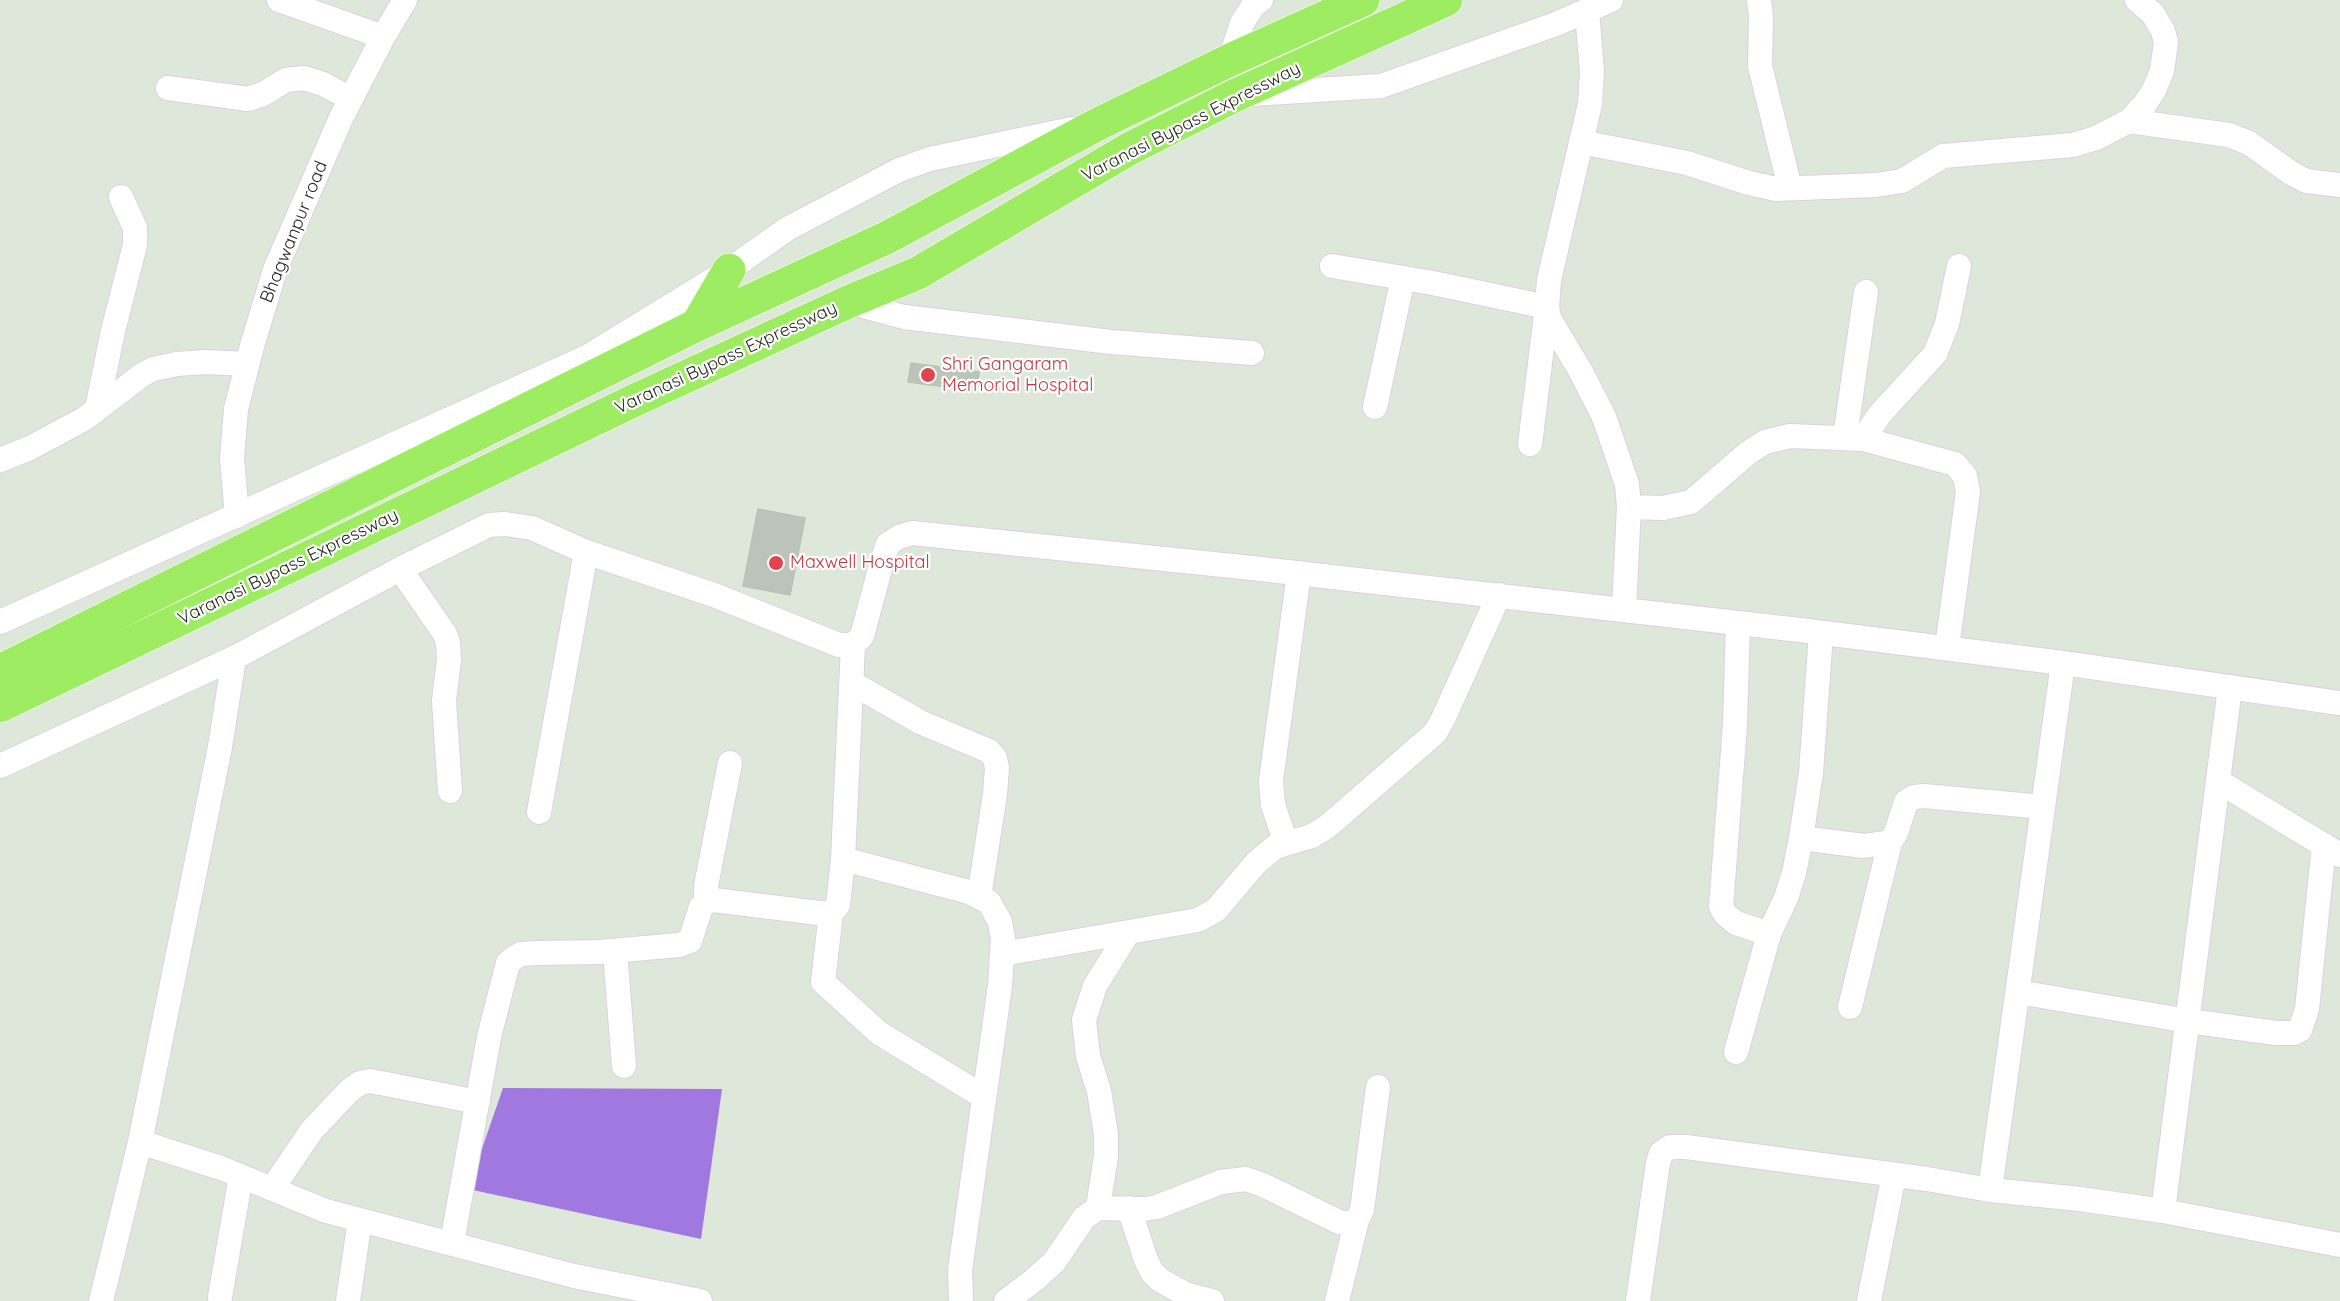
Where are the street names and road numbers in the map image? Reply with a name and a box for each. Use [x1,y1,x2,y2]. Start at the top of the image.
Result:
street label: Varanasi Bypass Expressway [1078,57,1304,187]
street label: Bhagwanpur road [256,158,332,306]
street label: Varanasi Bypass Expressway [612,297,840,419]
street label: Varanasi Bypass Expressway [174,504,402,630]

